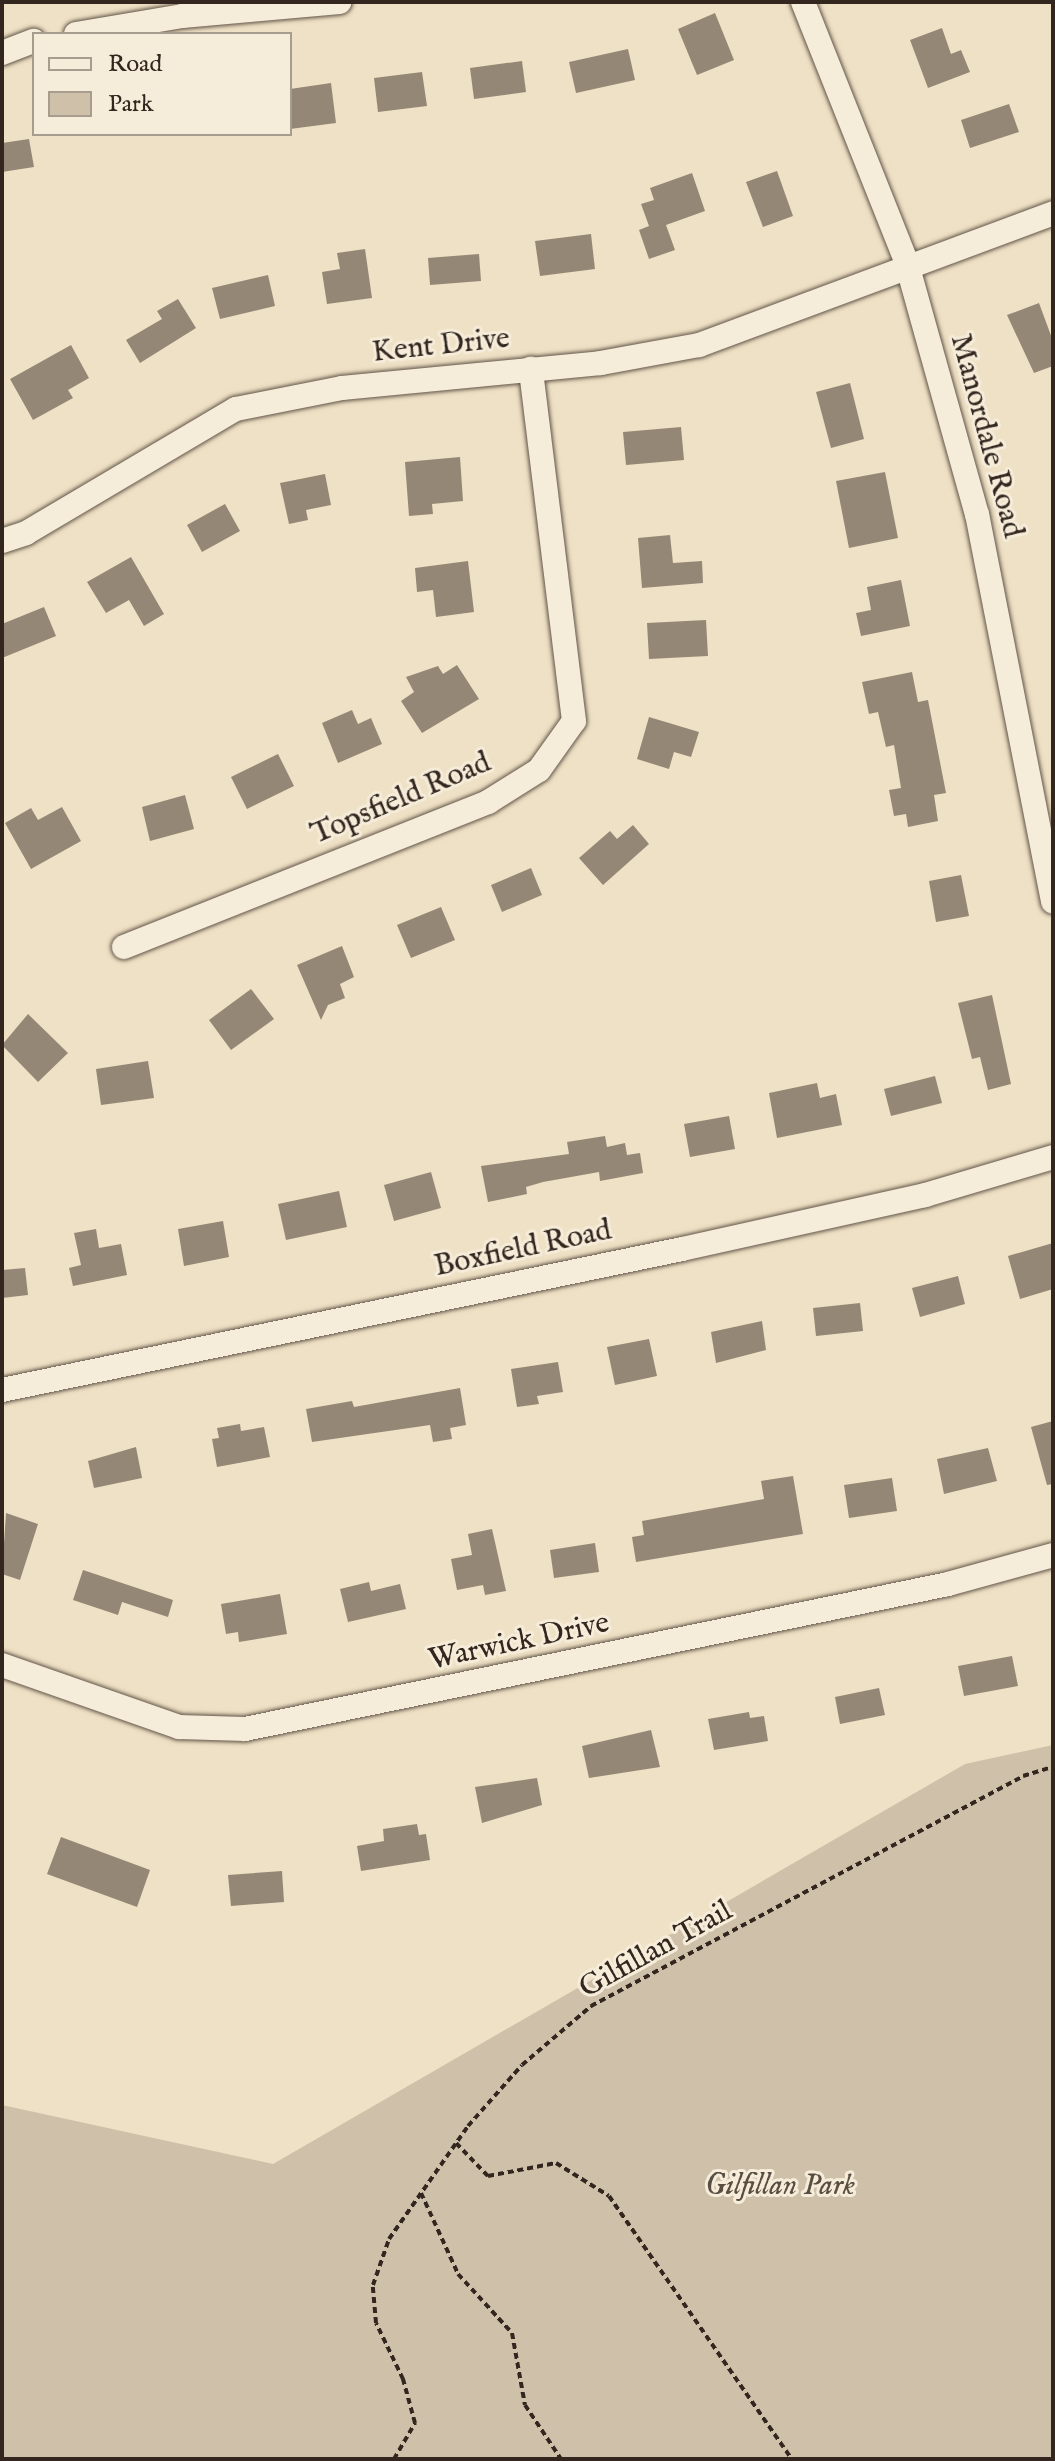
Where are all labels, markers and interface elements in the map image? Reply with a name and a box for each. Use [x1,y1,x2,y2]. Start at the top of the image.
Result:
legend [32,32,292,136]
text: Road [108,49,162,80]
text: Park [108,89,154,120]
street label: Kent Drive [370,321,512,371]
street label: Manordale Road [942,330,1030,542]
street label: Topsfield Road [306,745,496,853]
street label: Boxfield Road [431,1213,615,1285]
street label: Warwick Drive [425,1605,613,1679]
street label: Gilfillan Trail [573,1893,739,2007]
park label: Gilfillan Park [705,2168,855,2204]

